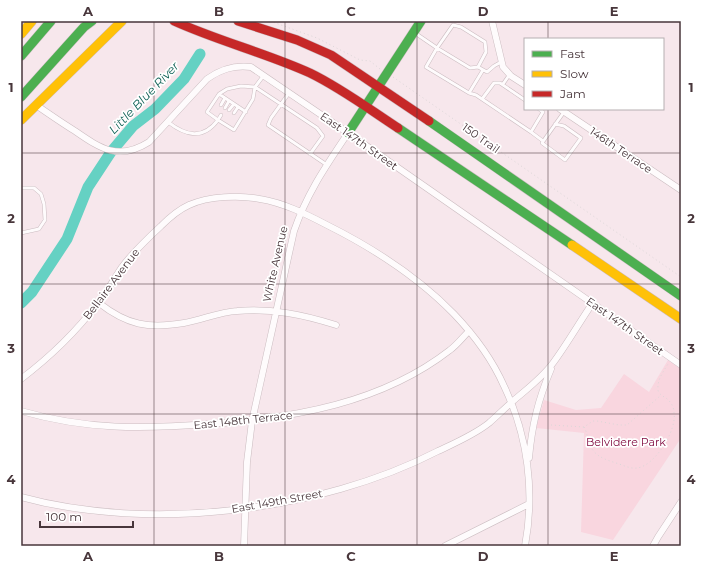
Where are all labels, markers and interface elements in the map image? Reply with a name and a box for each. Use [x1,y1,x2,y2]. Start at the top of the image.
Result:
text: A [82,3,94,19]
text: B [214,3,224,19]
text: C [346,3,356,19]
text: D [478,3,489,19]
text: E [610,3,619,19]
legend [524,38,664,110]
text: Fast [560,46,585,61]
water label: Little Blue River [105,58,182,137]
text: Slow [560,66,589,81]
text: 1 [8,79,14,95]
text: 1 [688,79,694,95]
text: Jam [559,86,586,101]
street label: East 147th Street [317,109,401,173]
street label: 150 Trail [459,120,503,156]
street label: 146th Terrace [587,124,655,176]
text: 2 [7,210,15,226]
text: 2 [687,210,695,226]
street label: White Avenue [259,224,291,303]
street label: Bellaire Avenue [80,245,143,322]
street label: East 147th Street [583,294,667,358]
text: 3 [6,340,15,356]
text: 3 [686,340,695,356]
street label: East 148th Terrace [193,408,294,432]
park label: Belvidere Park [586,435,666,449]
text: 4 [7,471,16,487]
text: 4 [687,471,696,487]
street label: East 149th Street [230,486,324,516]
scale bar [40,503,133,529]
text: 100 m [46,509,82,524]
text: A [82,548,94,564]
text: B [214,548,224,564]
text: C [346,548,356,564]
text: D [478,548,489,564]
text: E [610,548,619,564]

